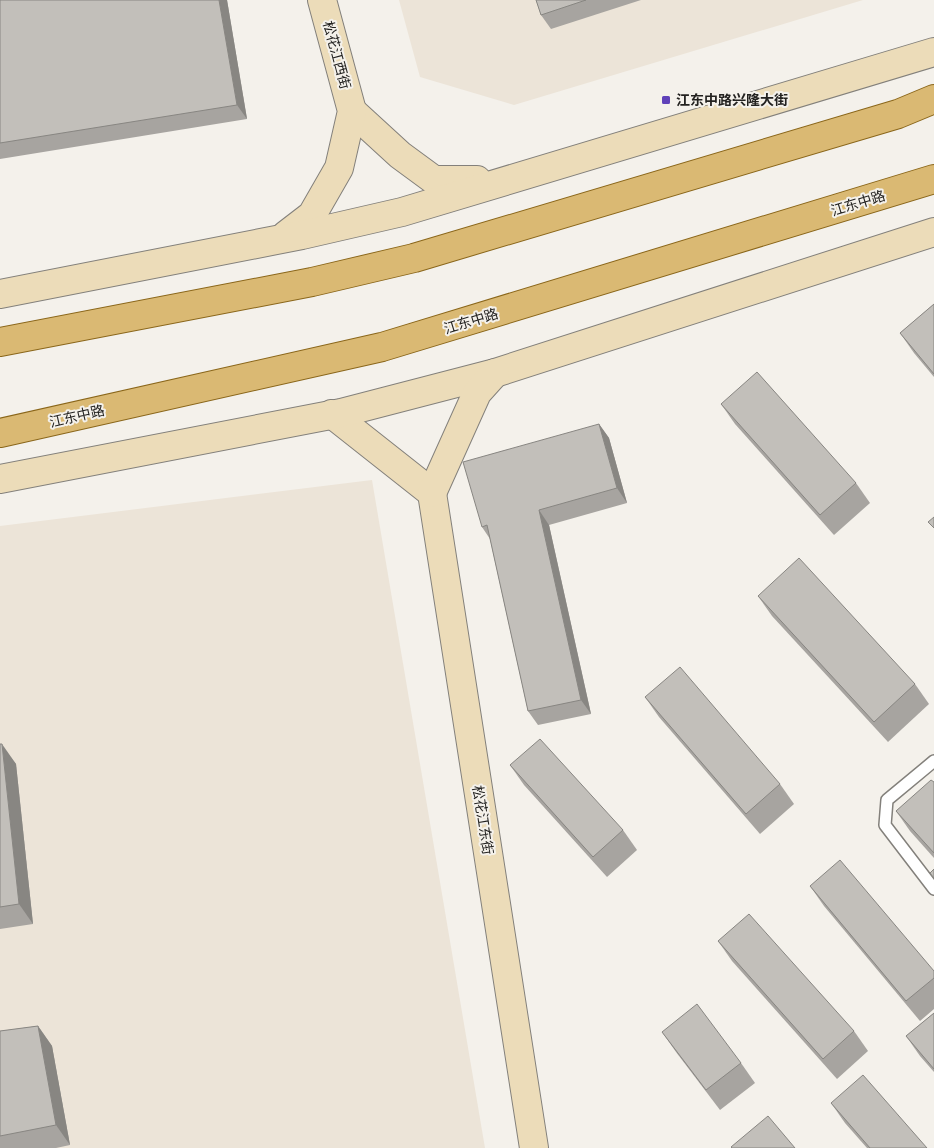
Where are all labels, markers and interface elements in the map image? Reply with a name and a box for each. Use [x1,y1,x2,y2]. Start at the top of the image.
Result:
street label: 松花江西街 [318,19,353,91]
place label: 江东中路·兴隆大街 [676,92,788,110]
marker: 江东中路·兴隆大街 [660,94,672,106]
street label: 江东中路 [829,188,888,221]
street label: 江东中路 [442,306,501,339]
street label: 江东中路 [48,403,107,432]
street label: 松花江东街 [468,784,495,856]

